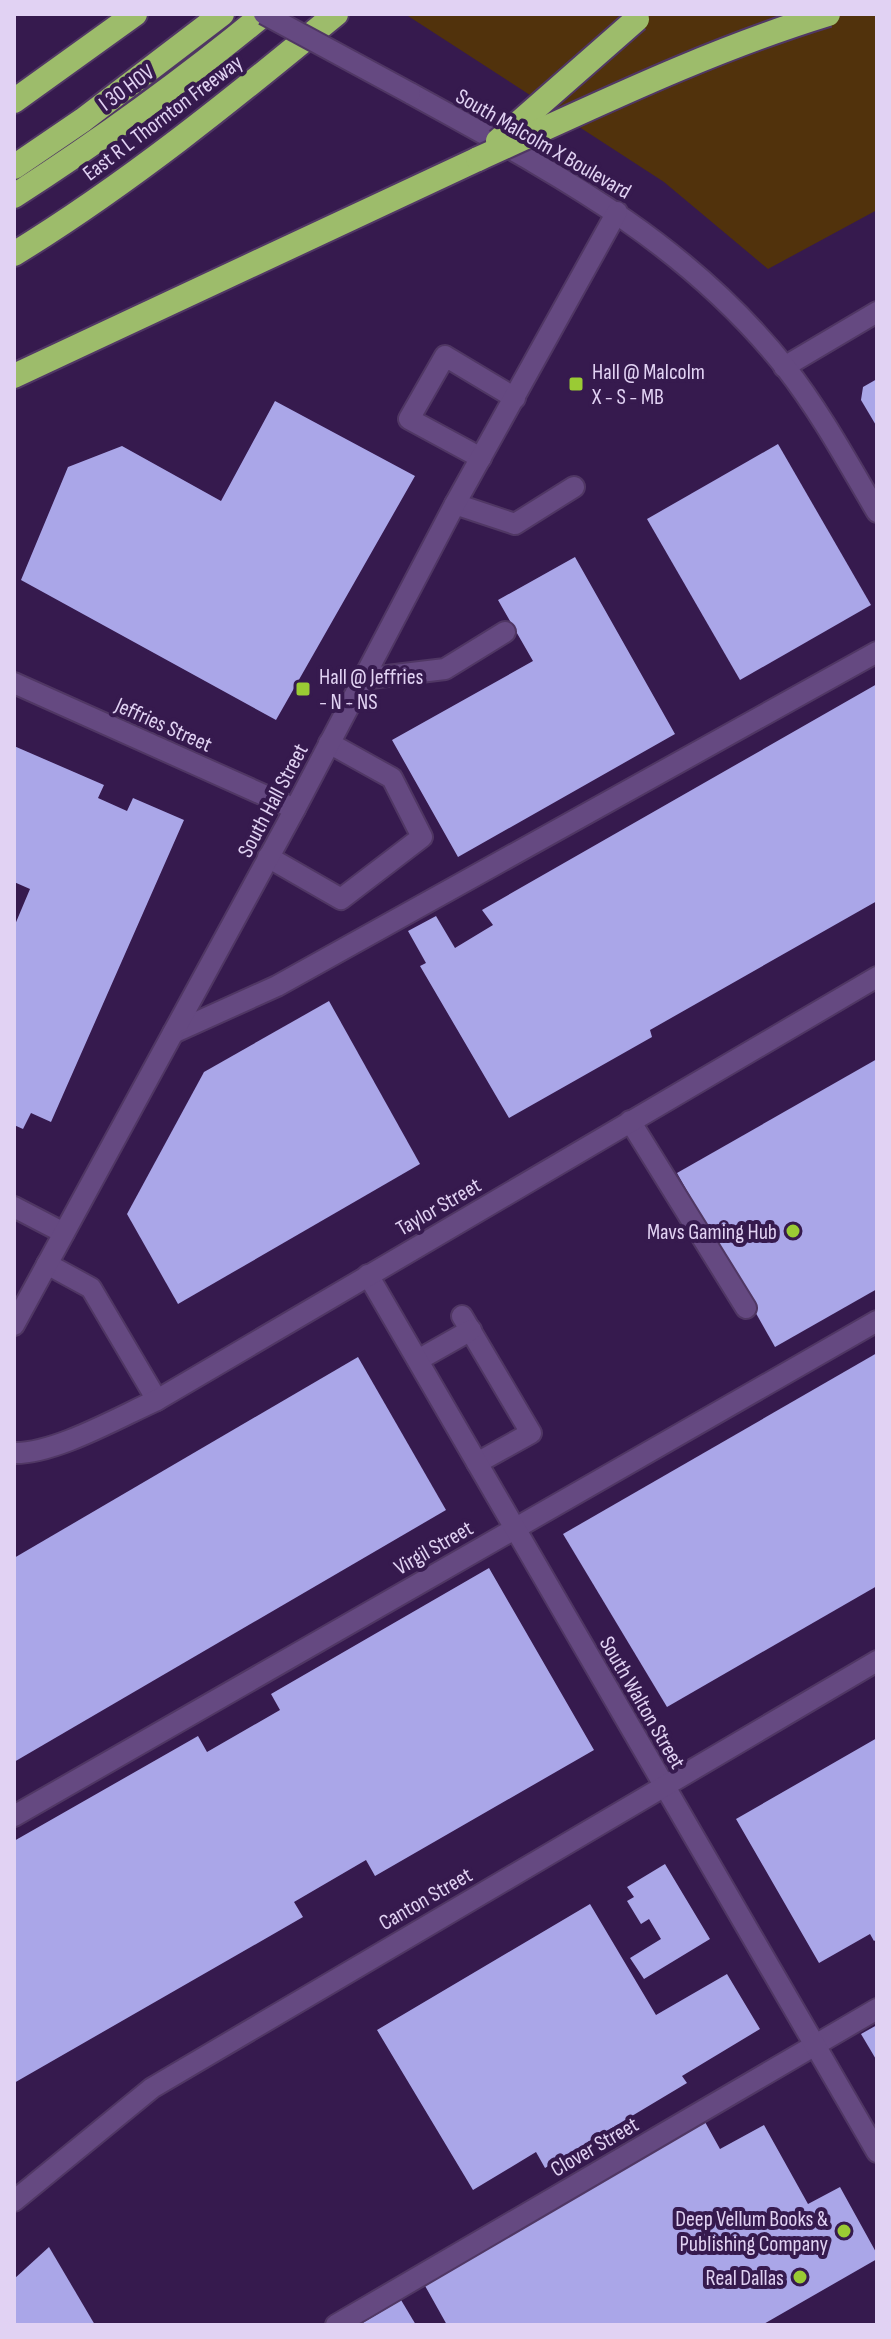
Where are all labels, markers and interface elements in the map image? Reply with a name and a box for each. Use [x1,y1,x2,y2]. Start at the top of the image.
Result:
street label: East R L Thornton Freeway [78,49,249,187]
street label: I 30 HOV [94,59,160,117]
street label: South Malcolm X Boulevard [451,83,636,205]
place label: Hall @ Malcolm X - S - MB [591,359,705,411]
marker: Hall @ Malcolm X - S - MB [567,375,585,393]
place label: Hall @ Jeffries - N - NS [319,664,423,716]
marker: Hall @ Jeffries - N - NS [294,680,312,698]
street label: Jeffries Street [110,692,216,759]
street label: South Hall Street [232,739,315,862]
street label: Taylor Street [391,1172,486,1242]
place label: Mavs Gaming Hub [647,1219,777,1246]
marker: Mavs Gaming Hub [784,1222,802,1240]
street label: Virgil Street [390,1515,478,1582]
street label: South Walton Street [593,1632,691,1774]
street label: Canton Street [374,1862,477,1937]
street label: Clover Street [546,2111,644,2183]
place label: Deep Vellum Books & Publishing Company [675,2206,829,2258]
marker: Deep Vellum Books & Publishing Company [835,2222,853,2240]
place label: Real Dallas [706,2265,784,2292]
marker: Real Dallas [791,2268,809,2286]

